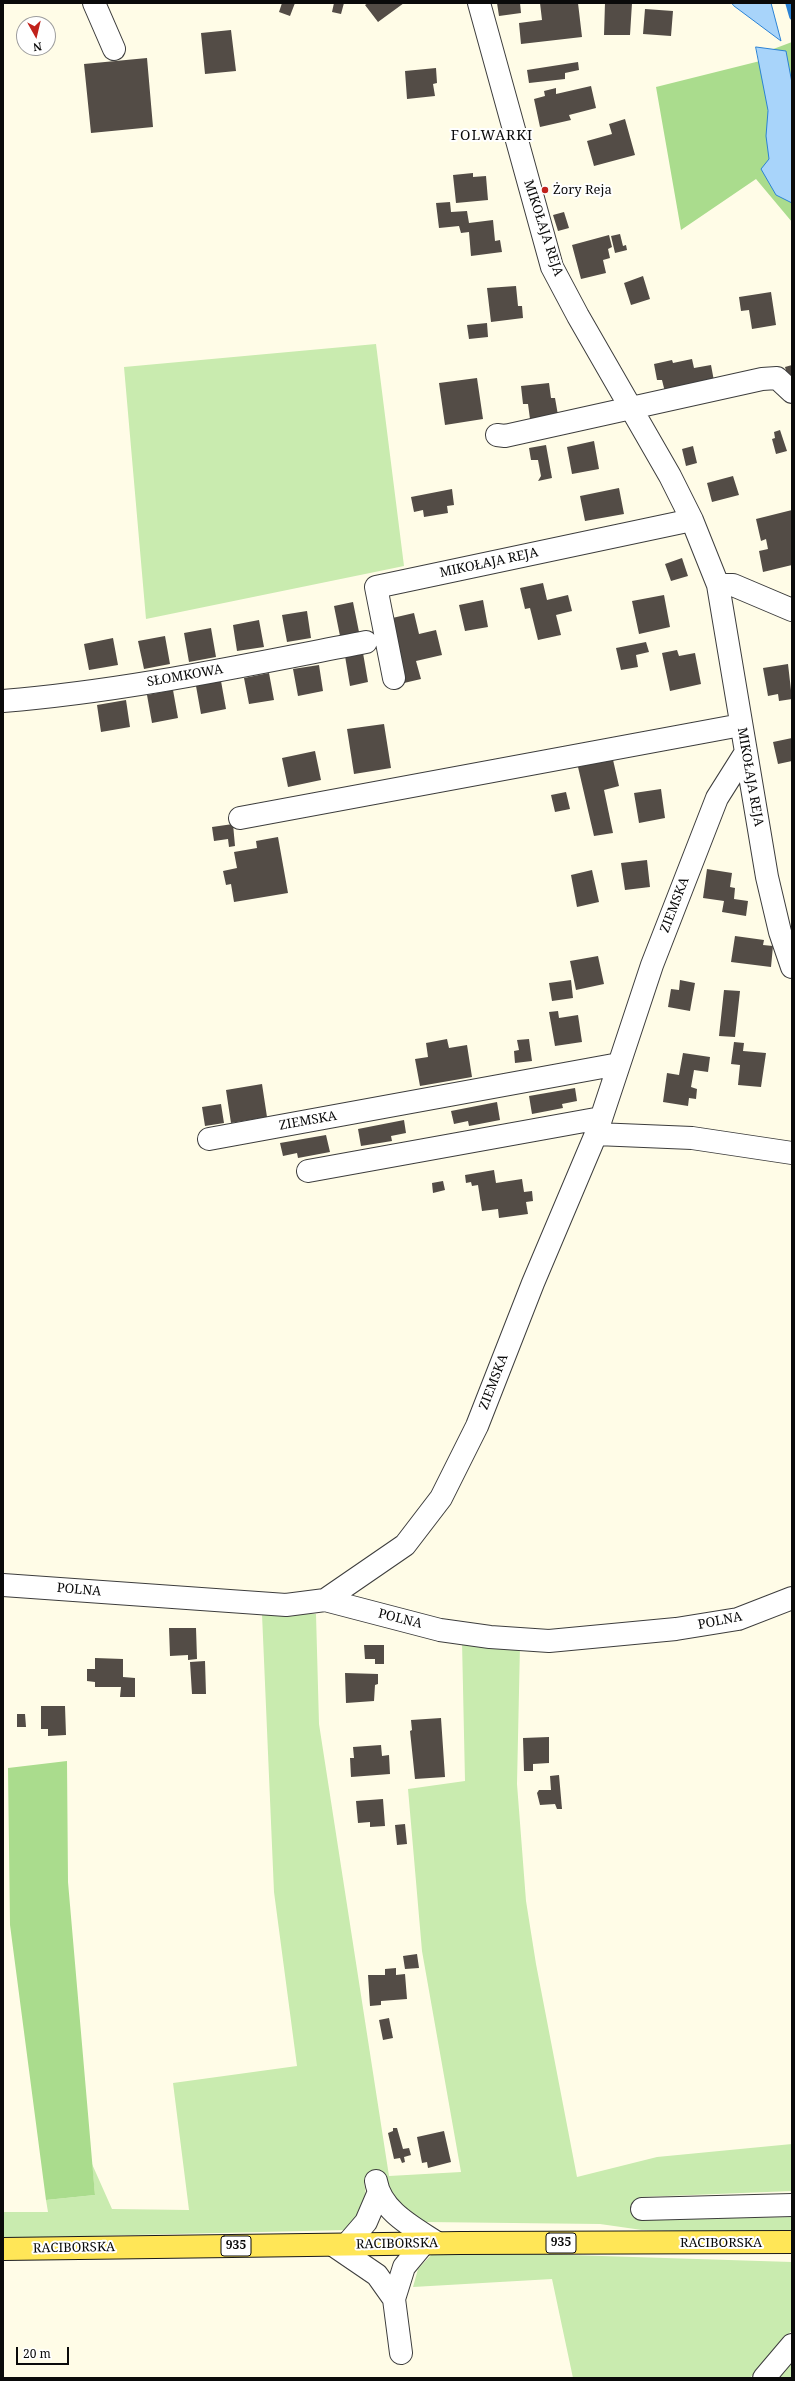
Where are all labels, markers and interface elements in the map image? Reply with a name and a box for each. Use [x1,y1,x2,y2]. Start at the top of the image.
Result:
north arrow [16,16,56,56]
text: N [32,39,43,55]
district label: FOLWARKI [451,128,533,144]
street label: MIKOŁAJA REJA [520,178,566,278]
place label: Żory Reja [553,182,612,198]
marker: Żory Reja [540,185,550,195]
street label: MIKOŁAJA REJA [438,545,540,581]
street label: SŁOMKOWA [146,662,224,690]
street label: MIKOŁAJA REJA [734,726,766,828]
street label: ZIEMSKA [657,875,693,935]
street label: ZIEMSKA [278,1108,338,1134]
street label: ZIEMSKA [476,1352,512,1412]
street label: POLNA [56,1580,102,1600]
street label: POLNA [376,1606,424,1632]
street label: POLNA [697,1609,743,1633]
road number: 935 [546,2233,576,2253]
street label: RACIBORSKA [356,2235,438,2253]
street label: RACIBORSKA [680,2235,762,2251]
road number: 935 [221,2236,251,2256]
street label: RACIBORSKA [33,2239,115,2257]
scale bar [18,2339,71,2365]
text: 20 m [23,2345,51,2362]

